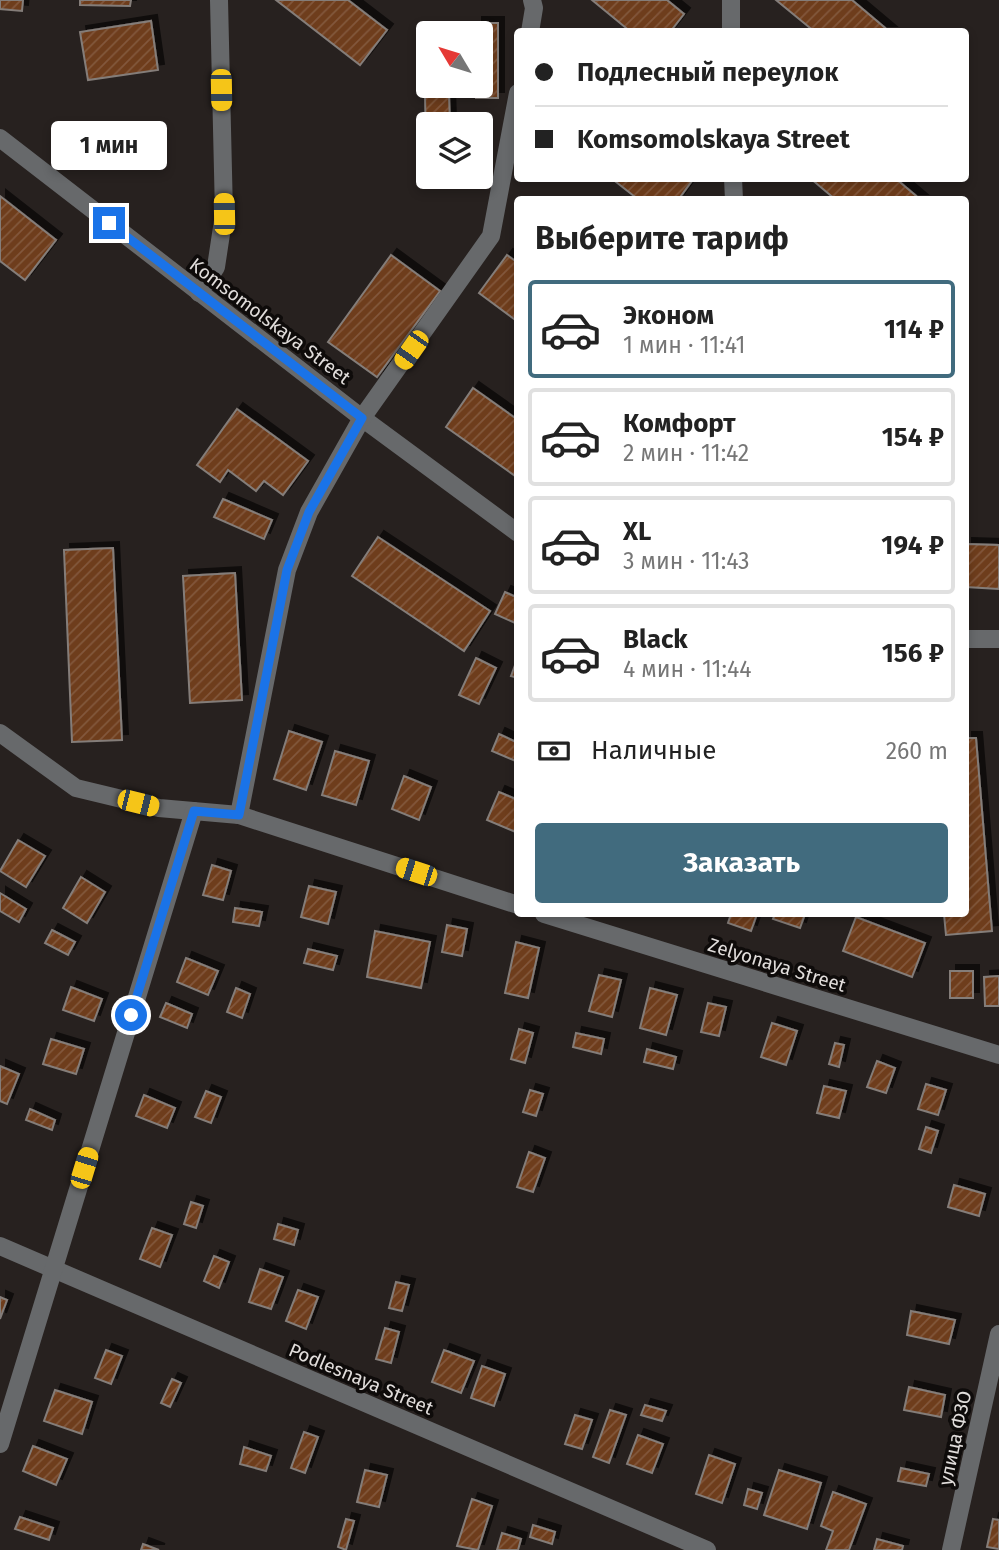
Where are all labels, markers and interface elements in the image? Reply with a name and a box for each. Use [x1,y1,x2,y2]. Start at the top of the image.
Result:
north arrow [416,21,494,98]
map controls [416,21,493,189]
text: Подлесный переулок [577,57,838,88]
car [211,69,232,111]
button: layers [416,112,493,189]
callout: 1 мин [51,122,167,170]
text: Komsomolskaya Street [577,124,850,155]
text: 1 мин [80,131,138,159]
car [214,193,235,235]
route end [93,207,125,239]
text: Выберите тариф [535,219,789,257]
street label: Komsomolskaya Street [185,253,355,389]
icon: car [539,298,602,361]
text: Эконом [623,300,714,331]
text: 114 ₽ [884,314,944,345]
car [391,327,432,373]
text: 1 мин · 11:41 [623,331,746,359]
icon: car [539,406,602,469]
text: Комфорт [623,408,736,439]
text: 154 ₽ [882,422,944,453]
text: 2 мин · 11:42 [623,439,749,467]
icon: car [539,514,602,577]
text: XL [623,516,651,547]
text: 194 ₽ [881,530,944,561]
text: 3 мин · 11:43 [623,547,749,575]
icon: car [539,622,602,685]
text: Black [623,624,688,655]
text: 156 ₽ [882,638,944,669]
text: 4 мин · 11:44 [623,655,751,683]
icon: cash [535,732,573,770]
text: Наличные [591,735,716,766]
text: 260 m [886,737,948,765]
car [116,788,161,818]
button: Заказать [535,823,948,903]
car [393,856,440,888]
street label: Zelyonaya Street [705,933,849,997]
route start [115,999,147,1031]
car [68,1145,101,1191]
street label: Podlesnaya Street [285,1338,437,1420]
street label: улица ФЗО [934,1389,976,1487]

